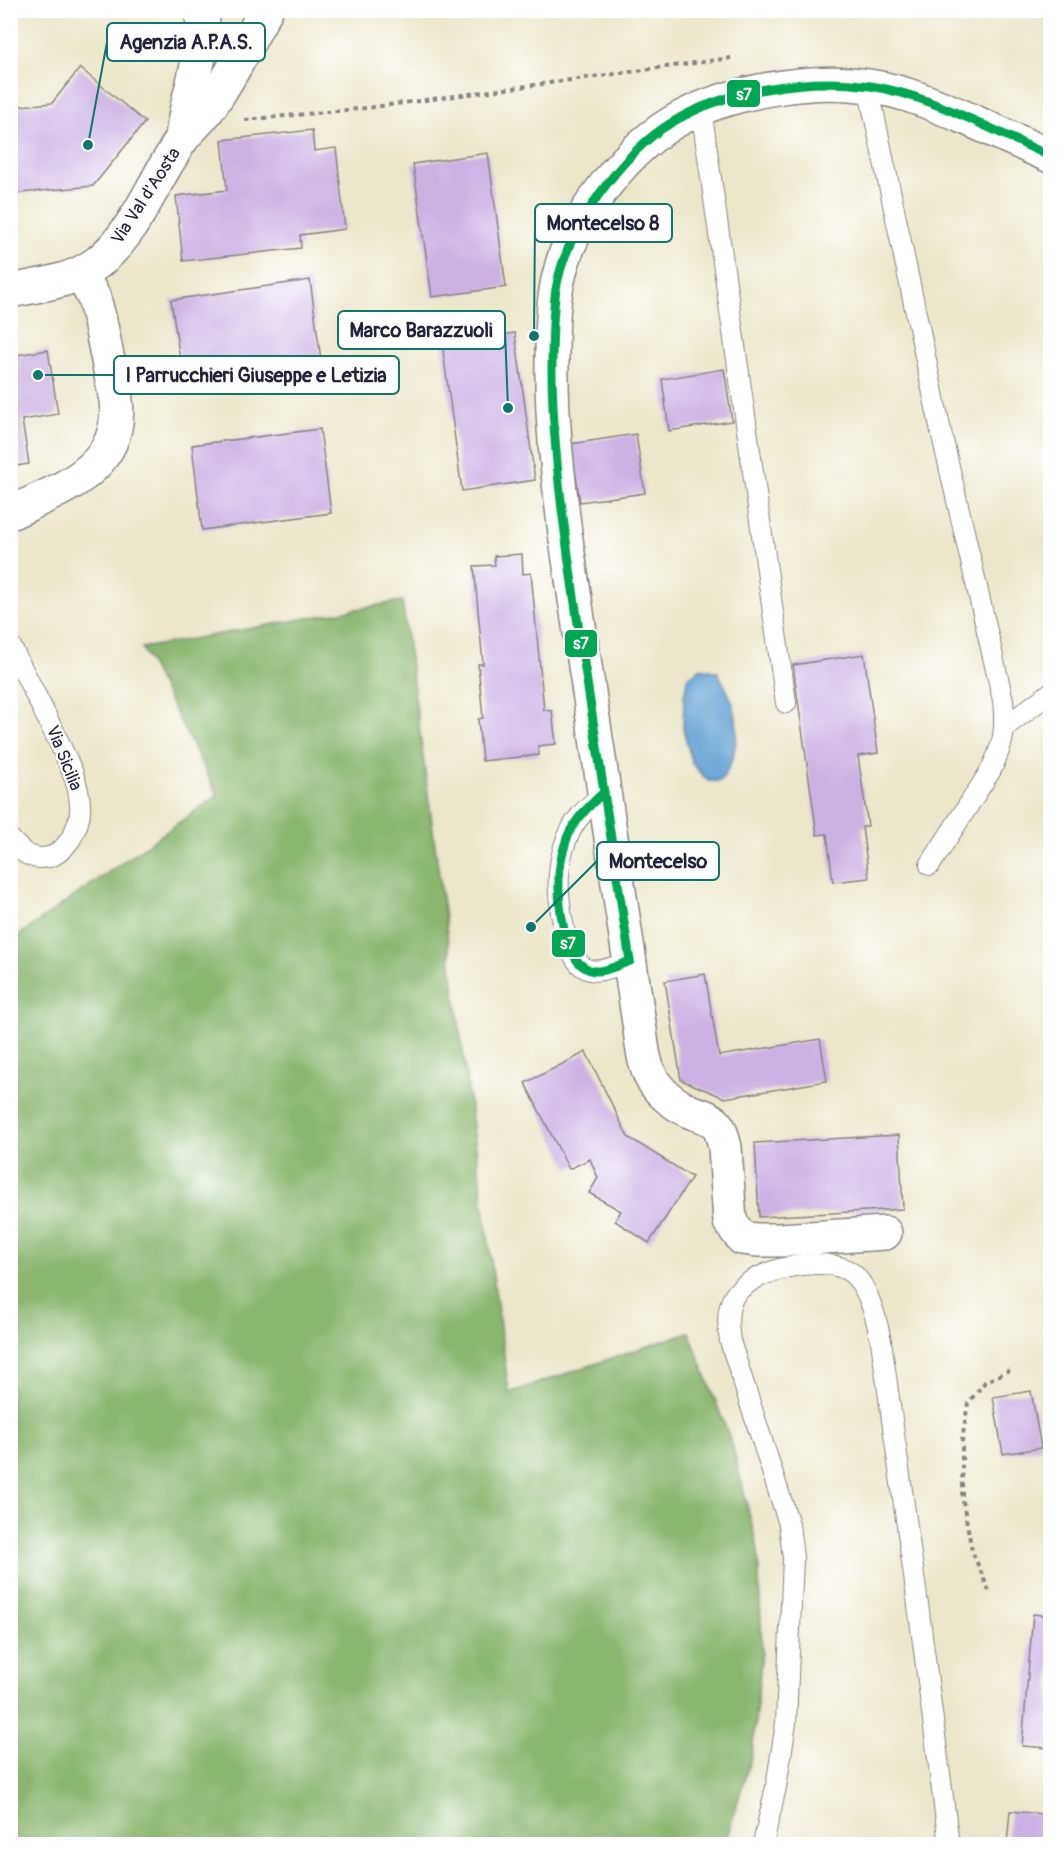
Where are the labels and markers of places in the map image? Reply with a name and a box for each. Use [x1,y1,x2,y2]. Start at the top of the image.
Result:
callout: Agenzia A.P.A.S. [107,23,265,61]
callout: Montecelso 8 [535,204,672,242]
callout: Marco Barazzuoli [338,311,505,349]
callout: I Parrucchieri Giuseppe e Letizia [114,356,399,394]
callout: Montecelso [597,842,719,880]

